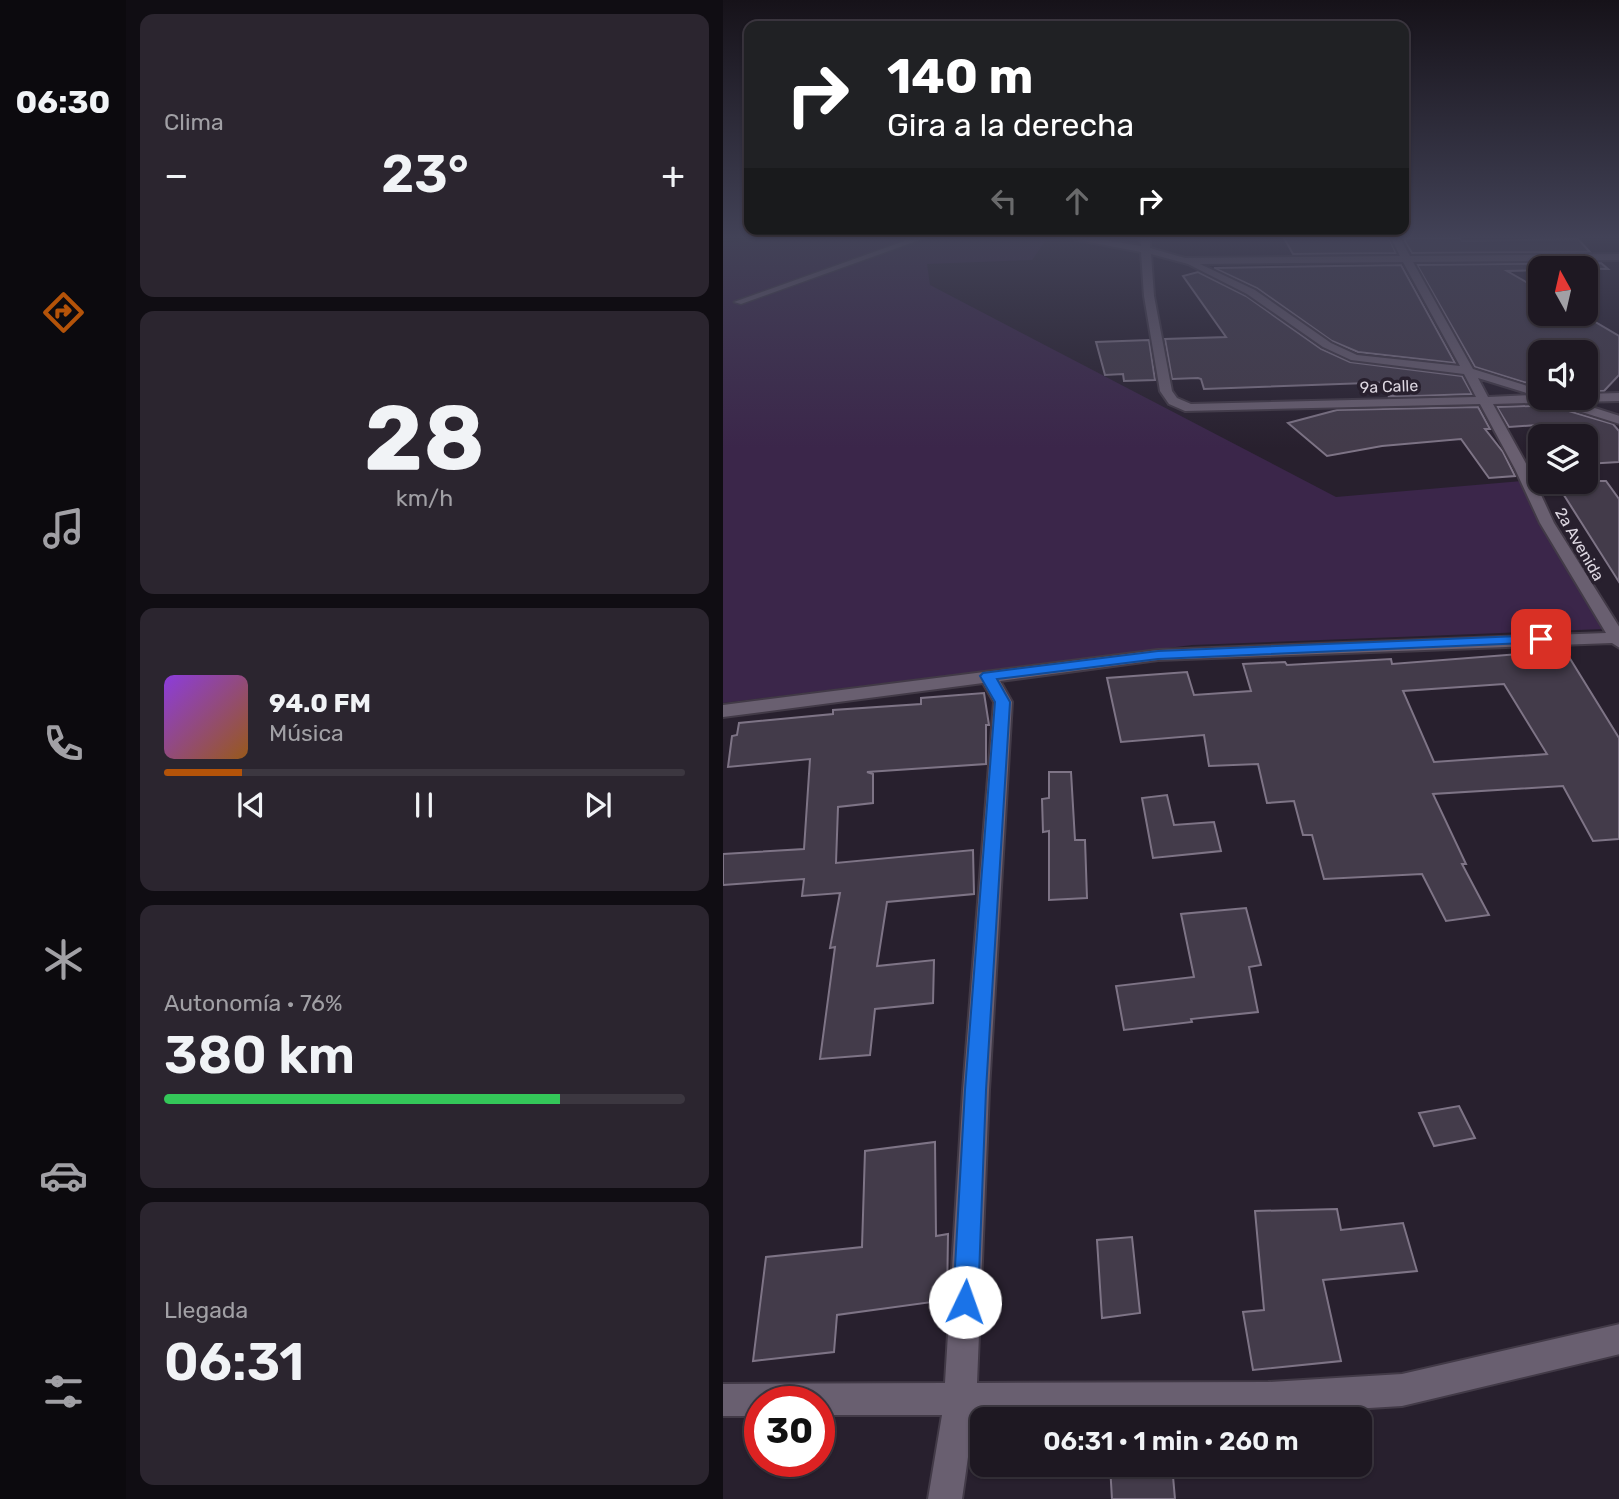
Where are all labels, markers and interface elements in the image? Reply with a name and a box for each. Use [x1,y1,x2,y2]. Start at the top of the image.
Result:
text: 140 m [887,47,1033,105]
icon: right [772,49,863,140]
text: 06:30 [16,83,110,121]
text: Gira a la derecha [887,106,1134,144]
text: Clima [164,108,224,136]
text: 23° [381,143,469,205]
text: − [164,152,189,198]
text: + [661,152,685,198]
icon: left [985,182,1023,220]
icon: ahead [1058,182,1096,220]
icon: right [1131,182,1169,220]
north arrow [1528,256,1598,326]
map controls [1528,256,1598,494]
icon: directions [39,288,88,337]
button: sound [1528,340,1598,410]
street label: 9a Calle [1359,376,1419,397]
text: 28 [364,384,485,492]
button: layers [1528,424,1598,494]
text: km/h [396,484,453,512]
icon: music [39,504,88,553]
street label: 2a Avenida [1551,504,1608,584]
pin [1511,609,1571,669]
icon: arrive [1522,620,1560,658]
text: 94.0 FM [269,688,371,719]
icon: phone [39,719,88,768]
text: Música [269,719,344,747]
icon: previous [232,786,270,824]
icon: pause [405,786,443,824]
icon: next [579,786,617,824]
icon: climate [39,935,88,984]
text: Autonomía · 76% [164,989,342,1017]
text: 380 km [164,1024,355,1086]
icon: car [39,1151,88,1200]
position arrow [928,1265,1002,1339]
text: Llegada [164,1296,248,1324]
text: 06:31 [164,1331,304,1393]
icon: filters [39,1367,88,1416]
speed limit sign: 30 [744,1386,835,1477]
text: 06:31 · 1 min · 260 m [1043,1426,1299,1457]

